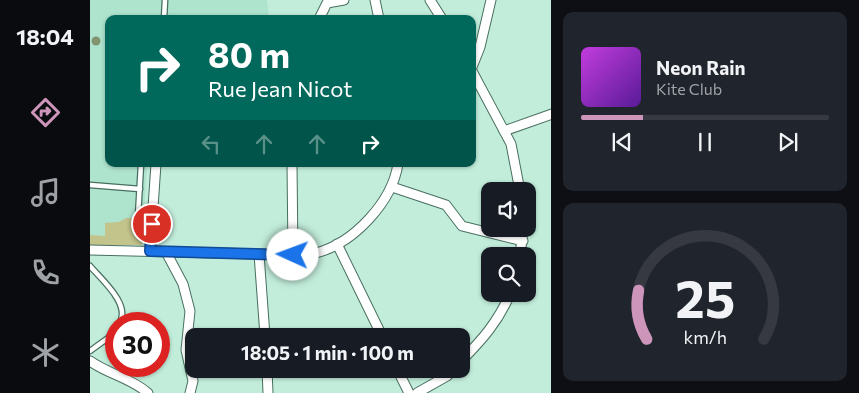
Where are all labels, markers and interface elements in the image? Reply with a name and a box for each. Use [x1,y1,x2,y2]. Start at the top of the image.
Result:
text: 18:04 [16,23,74,50]
text: 80 m [208,32,290,75]
icon: right [125,35,190,100]
text: Neon Rain [656,56,746,79]
text: Rue Jean Nicot [208,75,352,102]
text: Kite Club [656,79,722,98]
icon: directions [28,95,63,130]
icon: previous [608,128,636,156]
icon: pause [691,128,719,156]
icon: next [774,128,802,156]
icon: left [197,130,225,158]
icon: ahead [250,130,278,158]
icon: ahead [303,130,331,158]
icon: right [356,130,384,158]
icon: music [28,175,63,210]
map controls [481,182,536,302]
button: sound [481,182,536,237]
pin [131,203,173,245]
icon: arrive [138,210,166,238]
position arrow [266,228,318,280]
button: search [481,247,536,302]
icon: phone [28,255,63,290]
text: 25 [675,265,735,329]
speed limit sign: 30 [105,312,170,377]
text: km/h [683,326,727,348]
icon: climate [28,335,63,370]
text: 18:05 · 1 min · 100 m [241,341,414,364]

